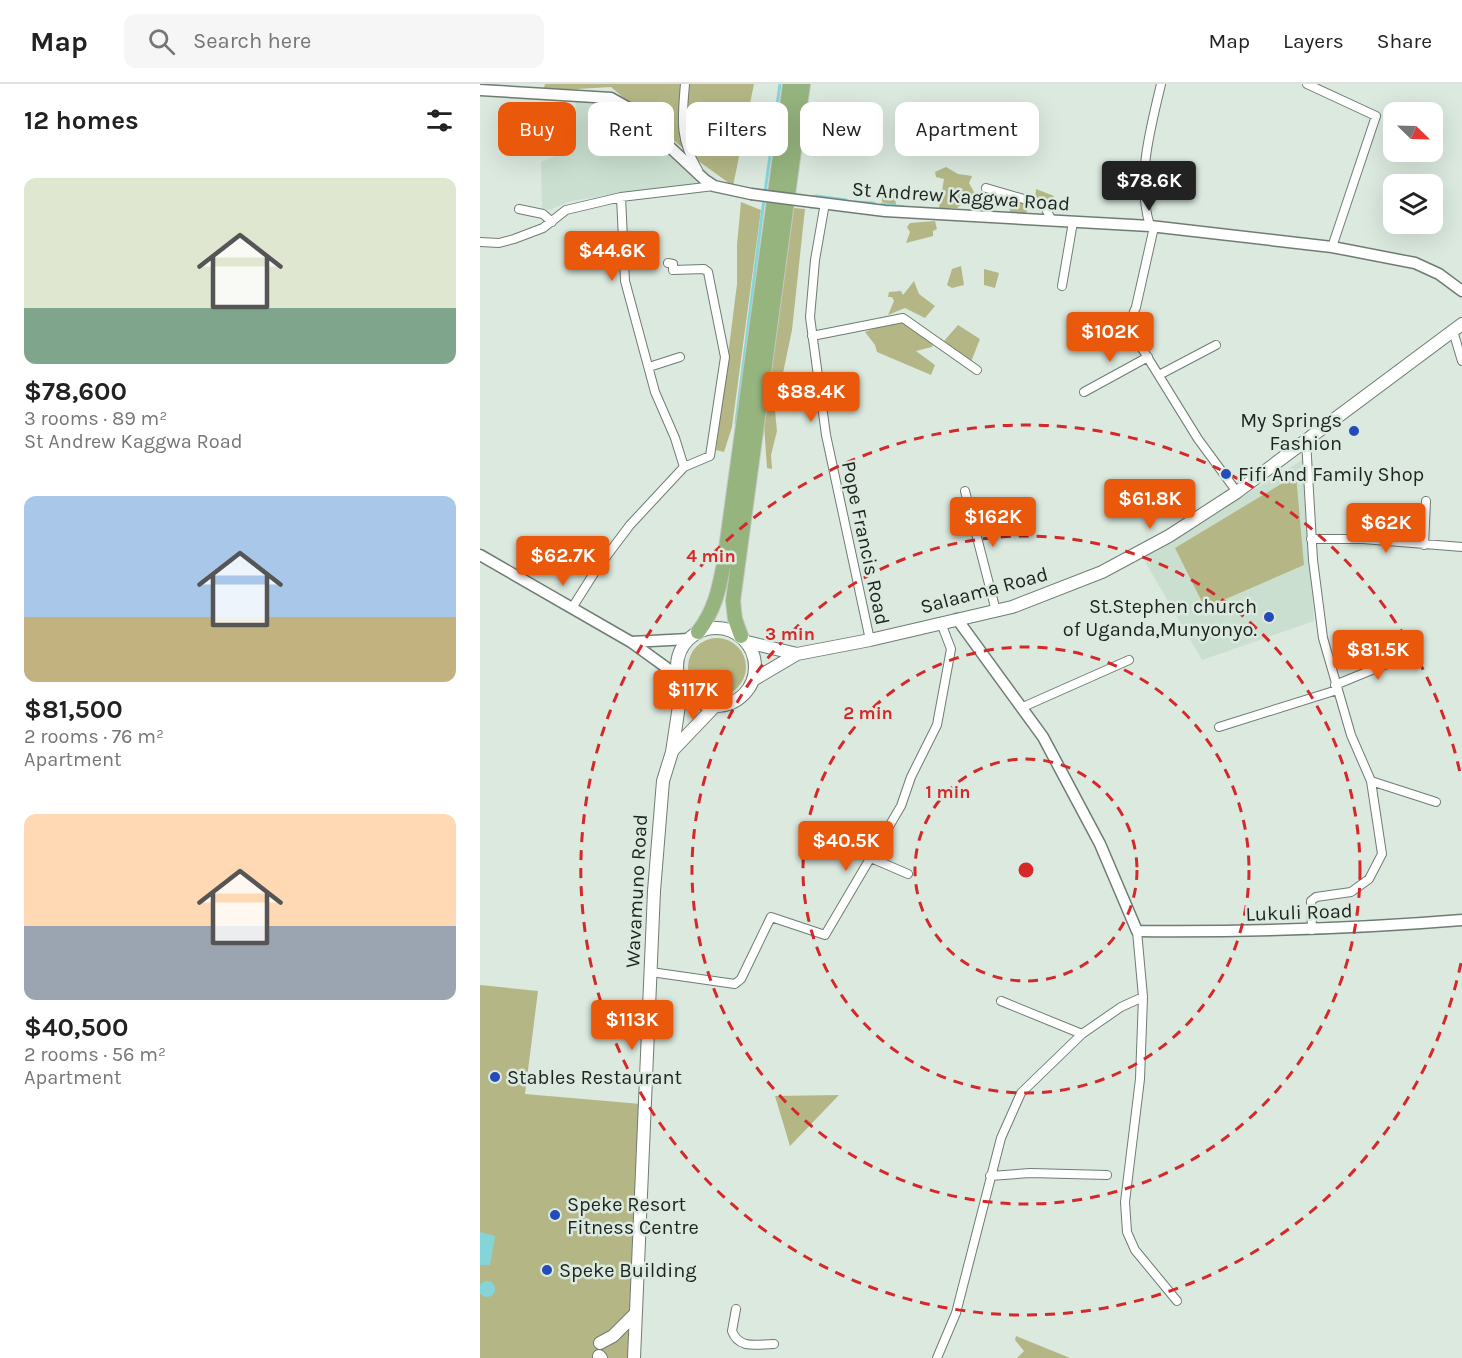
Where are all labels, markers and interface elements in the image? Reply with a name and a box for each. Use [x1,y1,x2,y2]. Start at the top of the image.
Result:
search box [124,14,544,68]
text: Map [30,25,88,58]
icon: search [145,25,178,58]
text: Search here [193,28,311,54]
text: Map [1208,29,1250,53]
text: Layers [1283,29,1344,53]
text: Share [1377,29,1432,53]
chip: Buy [498,102,576,156]
chip: Rent [588,102,674,156]
chip: Filters [686,102,788,156]
chip: New [800,102,883,156]
chip: Apartment [895,102,1039,156]
north arrow [1383,102,1443,162]
map controls [1383,102,1443,234]
icon: filters [423,104,456,137]
text: 12 homes [24,105,139,136]
pin: $78.6K [1100,161,1198,212]
text: $78.6K [1116,169,1182,192]
button: layers [1383,174,1443,234]
street label: St Andrew Kaggwa Road [851,177,1071,216]
icon: home [186,217,294,325]
pin: $44.6K [563,231,661,282]
text: $44.6K [578,239,646,262]
pin: $102K [1068,312,1152,363]
text: $102K [1081,320,1139,343]
pin: $88.4K [762,372,860,423]
text: $78,600 [24,376,127,407]
text: $88.4K [777,380,845,403]
text: 3 rooms · 89 m² [24,407,167,430]
place label: My Springs Fashion [1240,409,1342,455]
marker: My Springs Fashion [1347,424,1361,438]
text: St Andrew Kaggwa Road [24,430,243,453]
street label: Pope Francis Road [837,459,894,627]
place label: Fifi And Family Shop [1238,463,1424,486]
marker: Fifi And Family Shop [1219,467,1233,481]
pin: $61.8K [1101,479,1199,530]
text: $61.8K [1118,487,1182,510]
pin: $162K [951,497,1035,548]
pin: $62K [1350,503,1422,554]
text: $162K [964,505,1022,528]
text: $62K [1360,511,1412,534]
icon: home [186,535,294,643]
pin: $62.7K [514,536,612,587]
text: $62.7K [530,544,596,567]
text: 4 min [686,545,736,567]
street label: Salaama Road [918,562,1050,619]
place label: St.Stephen church of Uganda,Munyonyo. [1063,595,1257,641]
marker: St.Stephen church of Uganda,Munyonyo. [1262,610,1276,624]
text: 3 min [765,623,815,645]
pin: $81.5K [1329,630,1427,681]
text: $81.5K [1347,638,1409,661]
pin: $117K [651,670,735,721]
text: $117K [667,678,719,701]
text: $81,500 [24,694,123,725]
text: 2 min [843,702,893,724]
text: 2 rooms · 76 m² [24,725,164,748]
text: Apartment [24,748,122,771]
text: 1 min [925,781,971,803]
street label: Wavamuno Road [621,814,652,968]
pin: $40.5K [797,821,895,872]
text: $40.5K [812,829,880,852]
icon: home [186,853,294,961]
centre of rings [1016,860,1036,880]
street label: Lukuli Road [1245,899,1353,926]
pin: $113K [590,1000,674,1051]
text: $113K [605,1008,659,1031]
text: $40,500 [24,1012,128,1043]
text: 2 rooms · 56 m² [24,1043,166,1066]
text: Apartment [24,1066,122,1089]
place label: Stables Restaurant [507,1066,683,1089]
marker: Stables Restaurant [488,1070,502,1084]
place label: Speke Resort Fitness Centre [567,1193,699,1239]
marker: Speke Resort Fitness Centre [548,1208,562,1222]
place label: Speke Building [559,1259,697,1282]
marker: Speke Building [540,1263,554,1277]

